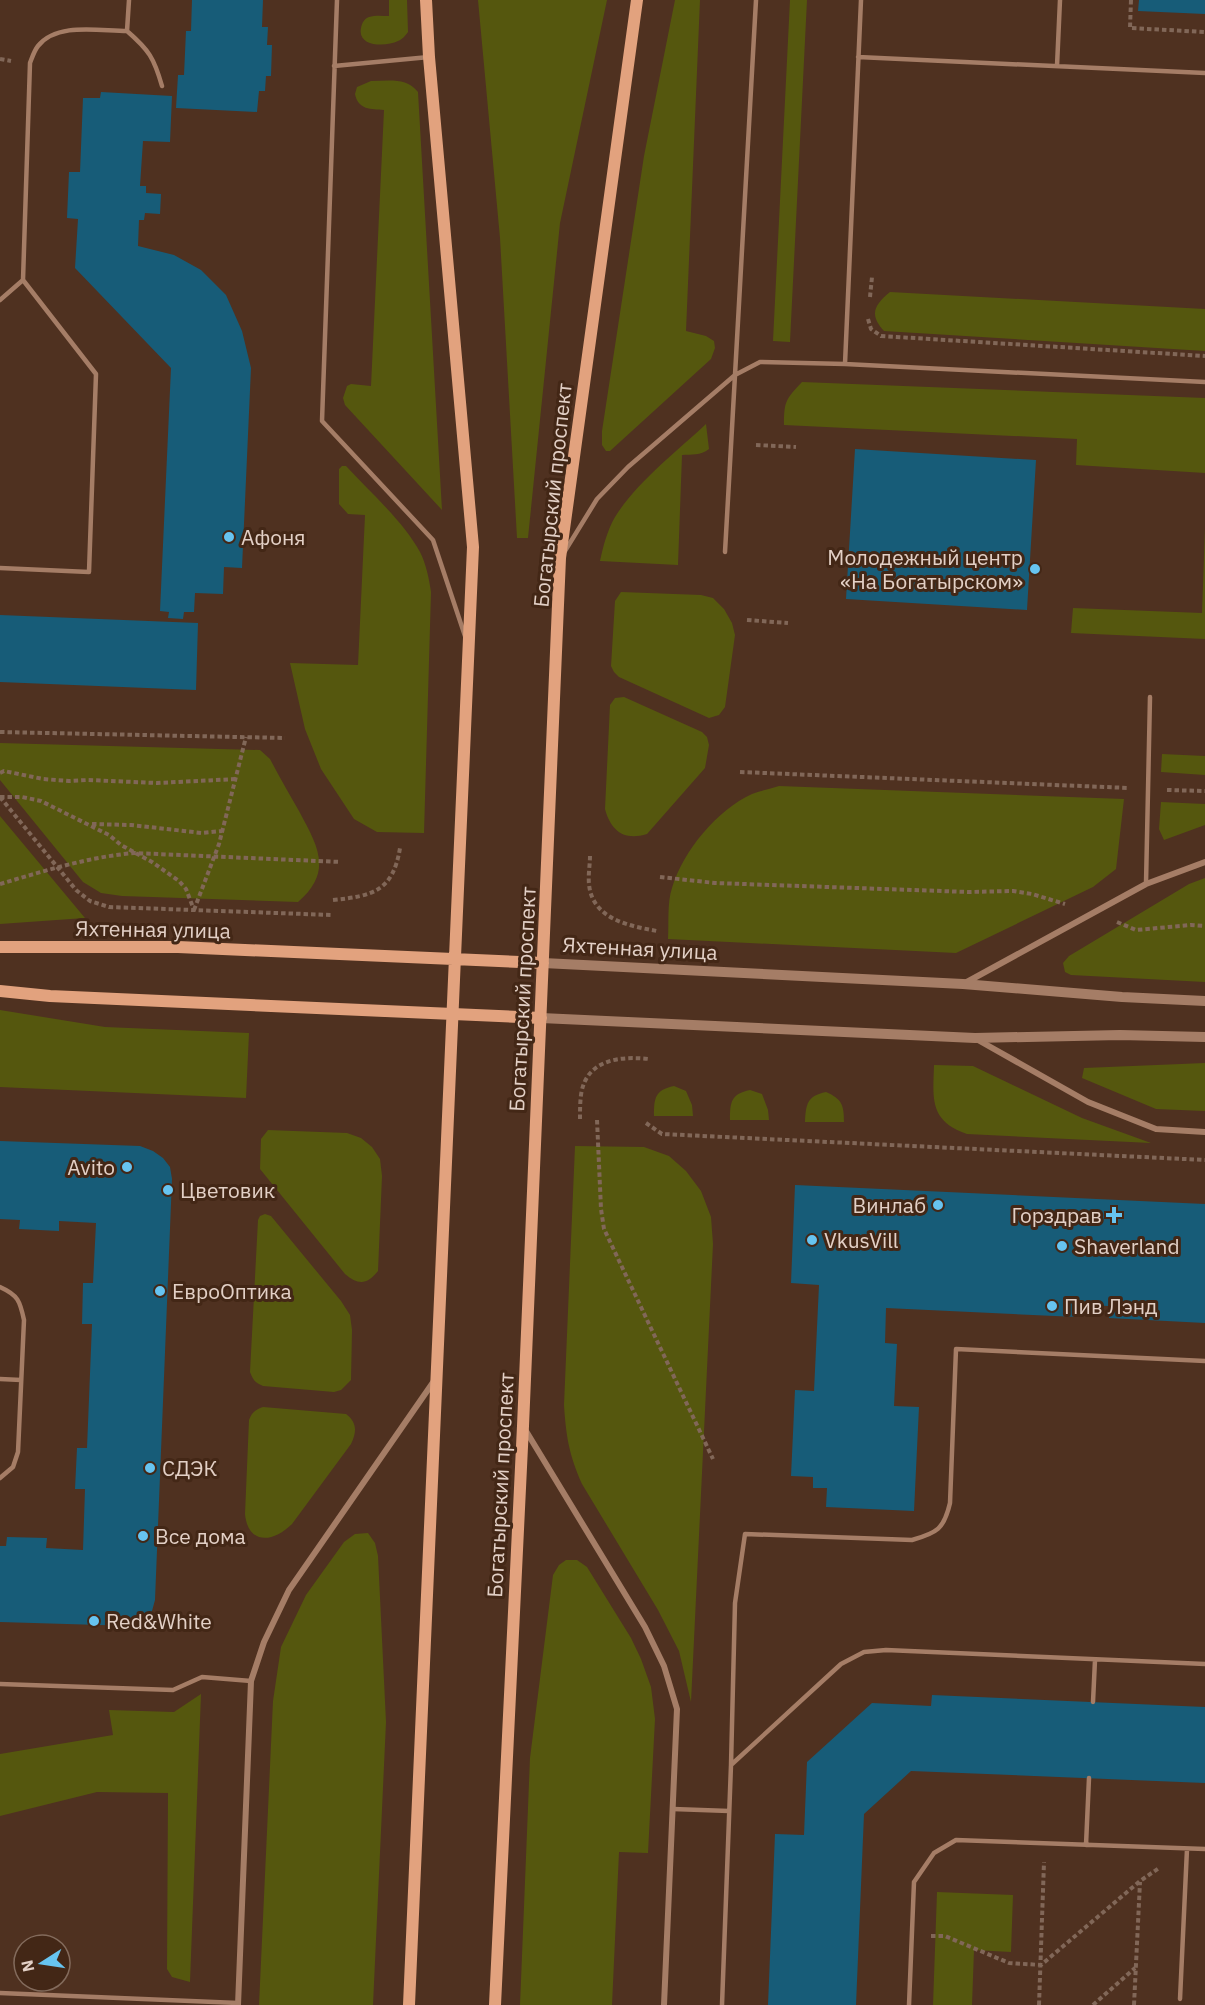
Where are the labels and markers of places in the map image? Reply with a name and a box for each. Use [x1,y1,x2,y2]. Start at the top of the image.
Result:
place label: Афоня [241,523,306,551]
marker: Афоня [222,530,236,544]
place label: Молодежный центр «На Богатырском» [827,543,1023,595]
marker: Молодежный центр «На Богатырском» [1028,562,1042,576]
place label: Avito [67,1153,115,1181]
marker: Avito [120,1160,134,1174]
place label: Цветовик [180,1176,275,1204]
marker: Цветовик [161,1183,175,1197]
place label: Винлаб [853,1191,926,1219]
marker: Винлаб [931,1198,945,1212]
place label: Горздрав [1012,1201,1102,1229]
marker: Горздрав [1107,1208,1121,1222]
place label: VkusVill [824,1226,899,1254]
place label: Shaverland [1074,1232,1180,1260]
marker: VkusVill [805,1233,819,1247]
marker: Shaverland [1055,1239,1069,1253]
place label: ЕвроОптика [172,1277,292,1305]
marker: ЕвроОптика [153,1284,167,1298]
place label: Пив Лэнд [1064,1292,1158,1320]
marker: Пив Лэнд [1045,1299,1059,1313]
place label: СДЭК [162,1454,217,1482]
marker: СДЭК [143,1461,157,1475]
place label: Все дома [155,1522,246,1550]
marker: Все дома [136,1529,150,1543]
place label: Red&White [106,1607,212,1635]
marker: Red&White [87,1614,101,1628]

